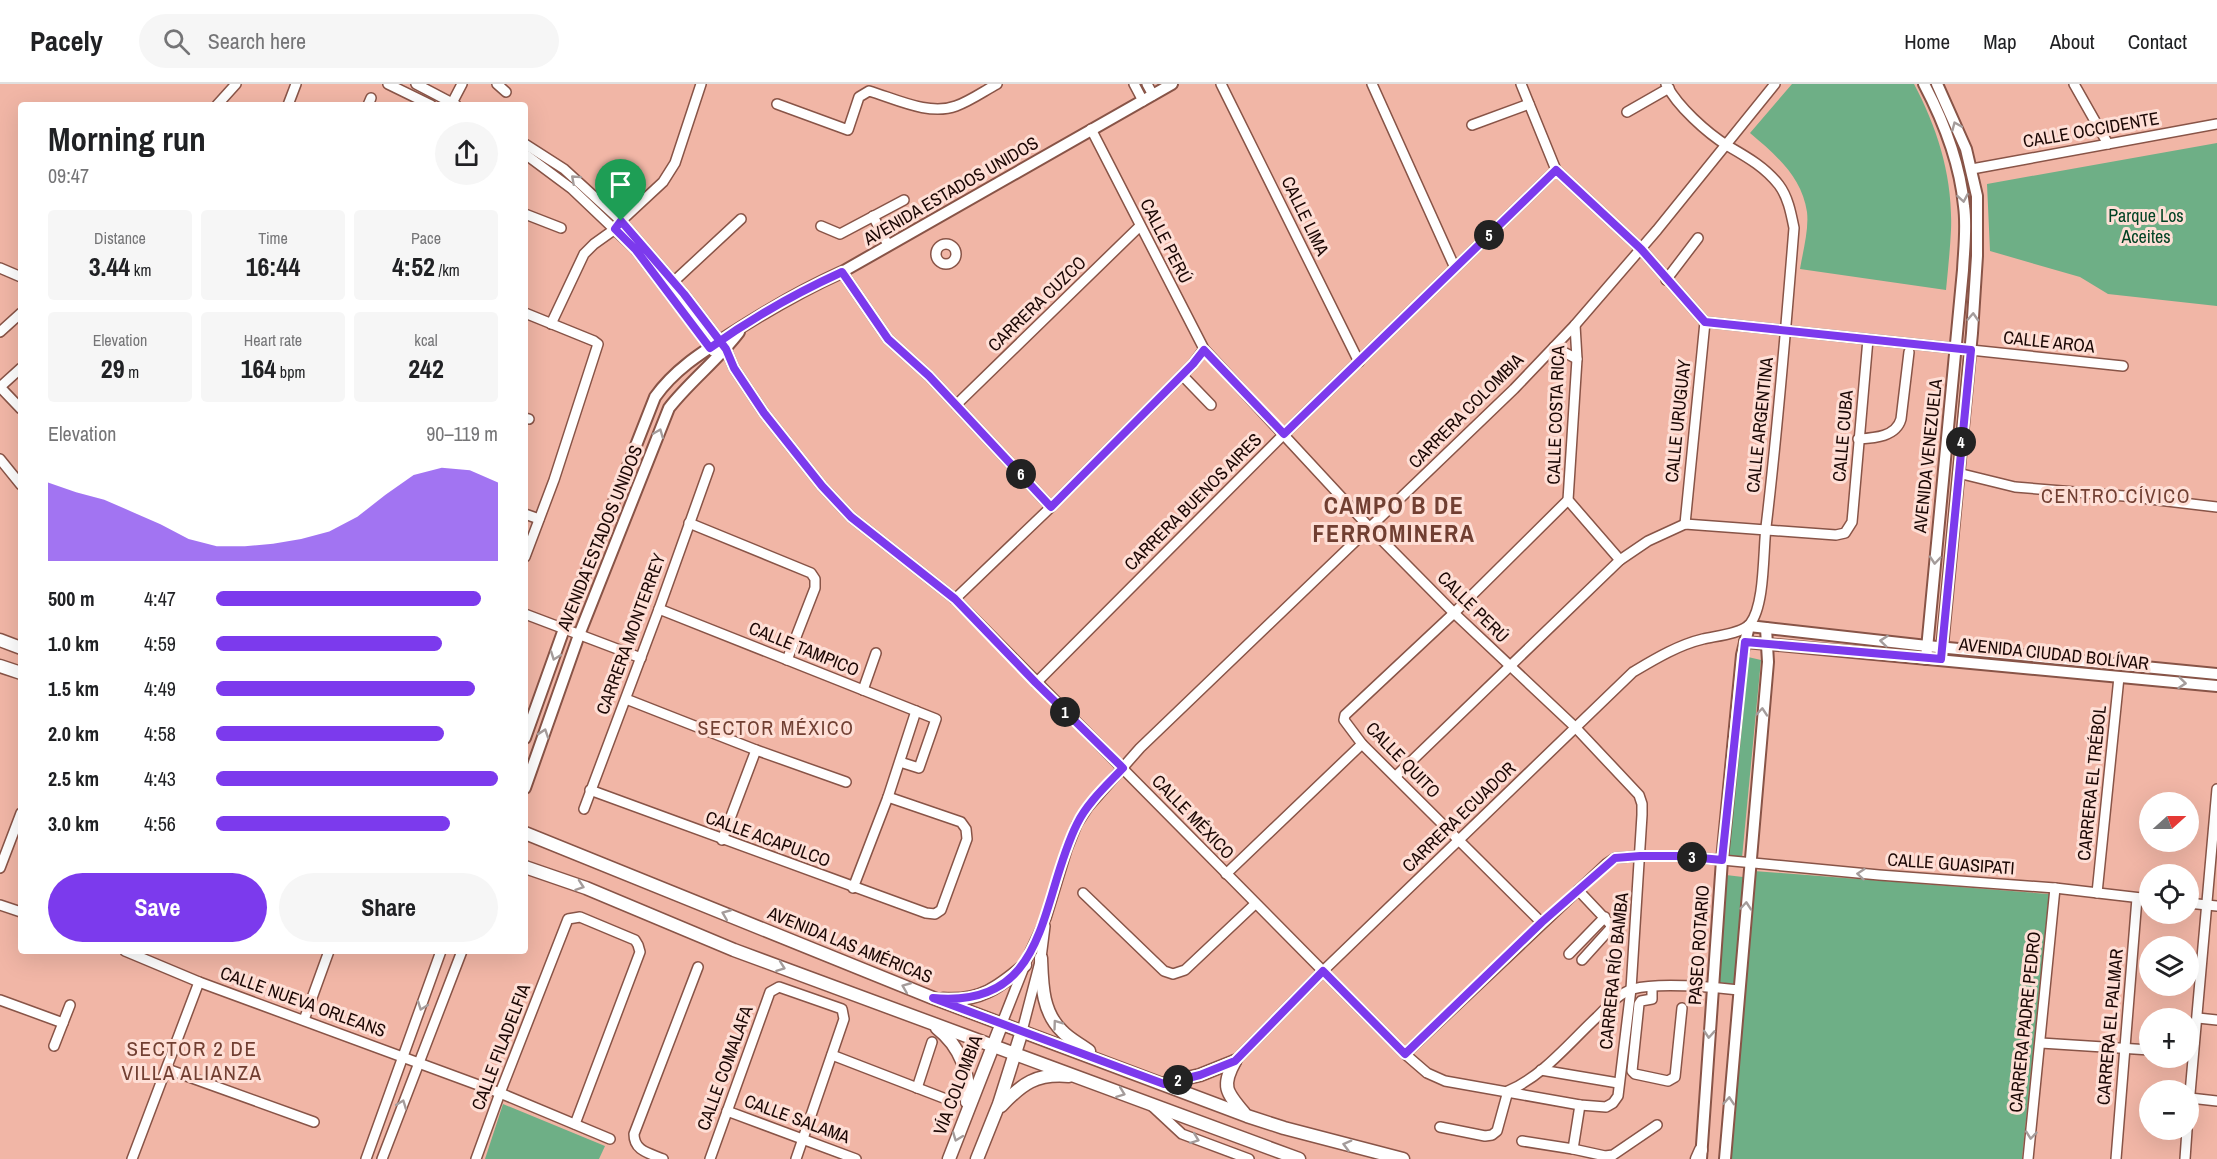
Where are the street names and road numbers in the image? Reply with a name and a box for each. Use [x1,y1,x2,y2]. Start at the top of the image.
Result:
street label: CALLE OCCIDENTE [2021,105,2161,154]
street label: AVENIDA ESTADOS UNIDOS [858,130,1043,251]
street label: CALLE LIMA [1276,172,1335,260]
street label: CALLE PERÚ [1134,194,1198,287]
street label: CARRERA CUZCO [982,250,1091,357]
street label: CALLE AROA [2002,324,2096,359]
street label: CALLE COSTA RICA [1541,345,1570,485]
street label: CARRERA COLOMBIA [1403,347,1529,474]
street label: CALLE ARGENTINA [1740,356,1779,494]
street label: CALLE URUGUAY [1659,358,1696,484]
street label: AVENIDA VENEZUELA [1907,378,1948,535]
street label: CALLE CUBA [1826,389,1859,483]
street label: CARRERA BUENOS AIRES [1118,427,1267,576]
street label: AVENIDA ESTADOS UNIDOS [550,441,648,635]
street label: CARRERA MONTERREY [590,550,671,718]
street label: CALLE PERÚ [1432,565,1515,648]
street label: CALLE TAMPICO [745,615,863,682]
street label: AVENIDA CIUDAD BOLÍVAR [1957,631,2150,676]
street label: CARRERA EL TRÉBOL [2071,704,2112,862]
street label: CALLE QUITO [1361,716,1446,803]
street label: CARRERA ECUADOR [1396,756,1521,877]
street label: CALLE MÉXICO [1146,769,1240,865]
street label: CALLE ACAPULCO [702,804,834,873]
street label: CALLE GUASIPATI [1887,847,2015,880]
street label: PASEO ROTARIO [1682,884,1715,1006]
street label: CARRERA RÍO BAMBA [1593,891,1634,1051]
street label: AVENIDA LAS AMÉRICAS [763,900,936,989]
street label: CARRERA PADRE PEDRO [2003,930,2046,1114]
street label: CARRERA EL PALMAR [2090,947,2129,1106]
street label: CALLE NUEVA ORLEANS [217,960,390,1043]
street label: CALLE FILADELFIA [465,980,536,1114]
street label: CALLE COMALAFA [690,1002,759,1134]
street label: VÍA COLOMBIA [927,1031,988,1138]
street label: CALLE SALAMA [741,1088,854,1149]

